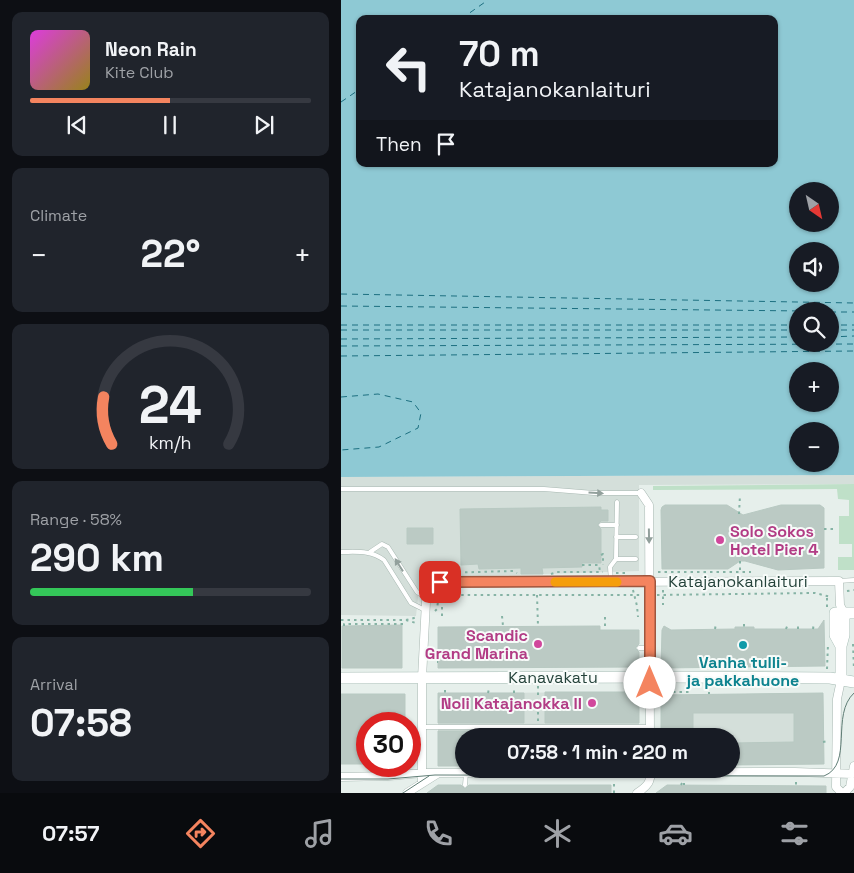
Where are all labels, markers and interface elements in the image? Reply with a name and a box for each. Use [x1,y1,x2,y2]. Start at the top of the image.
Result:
text: 70 m [459,32,540,76]
icon: left [376,35,441,100]
text: Neon Rain [105,37,197,62]
text: Kite Club [105,62,174,83]
text: Katajanokanlaituri [459,75,651,103]
icon: previous [63,111,91,139]
icon: pause [156,111,184,139]
icon: next [250,111,278,139]
icon: arrive [432,130,460,158]
text: Then [376,132,422,157]
north arrow [789,182,839,232]
map controls [789,182,839,472]
text: Climate [30,205,87,226]
text: 22° [140,230,201,278]
text: − [30,237,47,273]
text: + [294,237,311,273]
button: sound [789,242,839,292]
button: search [789,302,839,352]
button: + [789,362,839,412]
text: 24 [139,372,202,438]
button: − [789,422,839,472]
text: km/h [149,431,192,454]
one-way arrow [589,489,605,497]
text: Range · 58% [30,509,122,530]
place label: Solo Sokos Hotel Pier 4 [730,521,818,560]
one-way arrow [645,528,653,544]
text: 290 km [30,534,164,582]
marker: Solo Sokos Hotel Pier 4 [714,534,726,546]
one-way arrow [394,558,404,572]
pin [419,561,461,603]
icon: arrive [426,568,454,596]
street label: Katajanokanlaituri [668,571,808,592]
place label: Scandic Grand Marina [425,625,528,664]
marker: Scandic Grand Marina [532,638,544,650]
marker: Vanha tulli- ja pakkahuone [737,639,749,651]
place label: Vanha tulli- ja pakkahuone [686,652,799,691]
position arrow [623,656,675,708]
street label: Kanavakatu [508,667,598,688]
text: Arrival [30,674,78,695]
place label: Noli Katajanokka II [441,693,582,714]
marker: Noli Katajanokka II [586,697,598,709]
text: 07:58 [30,699,132,747]
speed limit sign: 30 [356,712,421,777]
text: 07:58 · 1 min · 220 m [507,740,688,765]
icon: directions [183,816,218,851]
icon: music [302,816,337,851]
icon: phone [421,816,456,851]
icon: climate [540,816,575,851]
icon: car [658,816,693,851]
icon: filters [777,816,812,851]
text: 07:57 [42,819,100,847]

